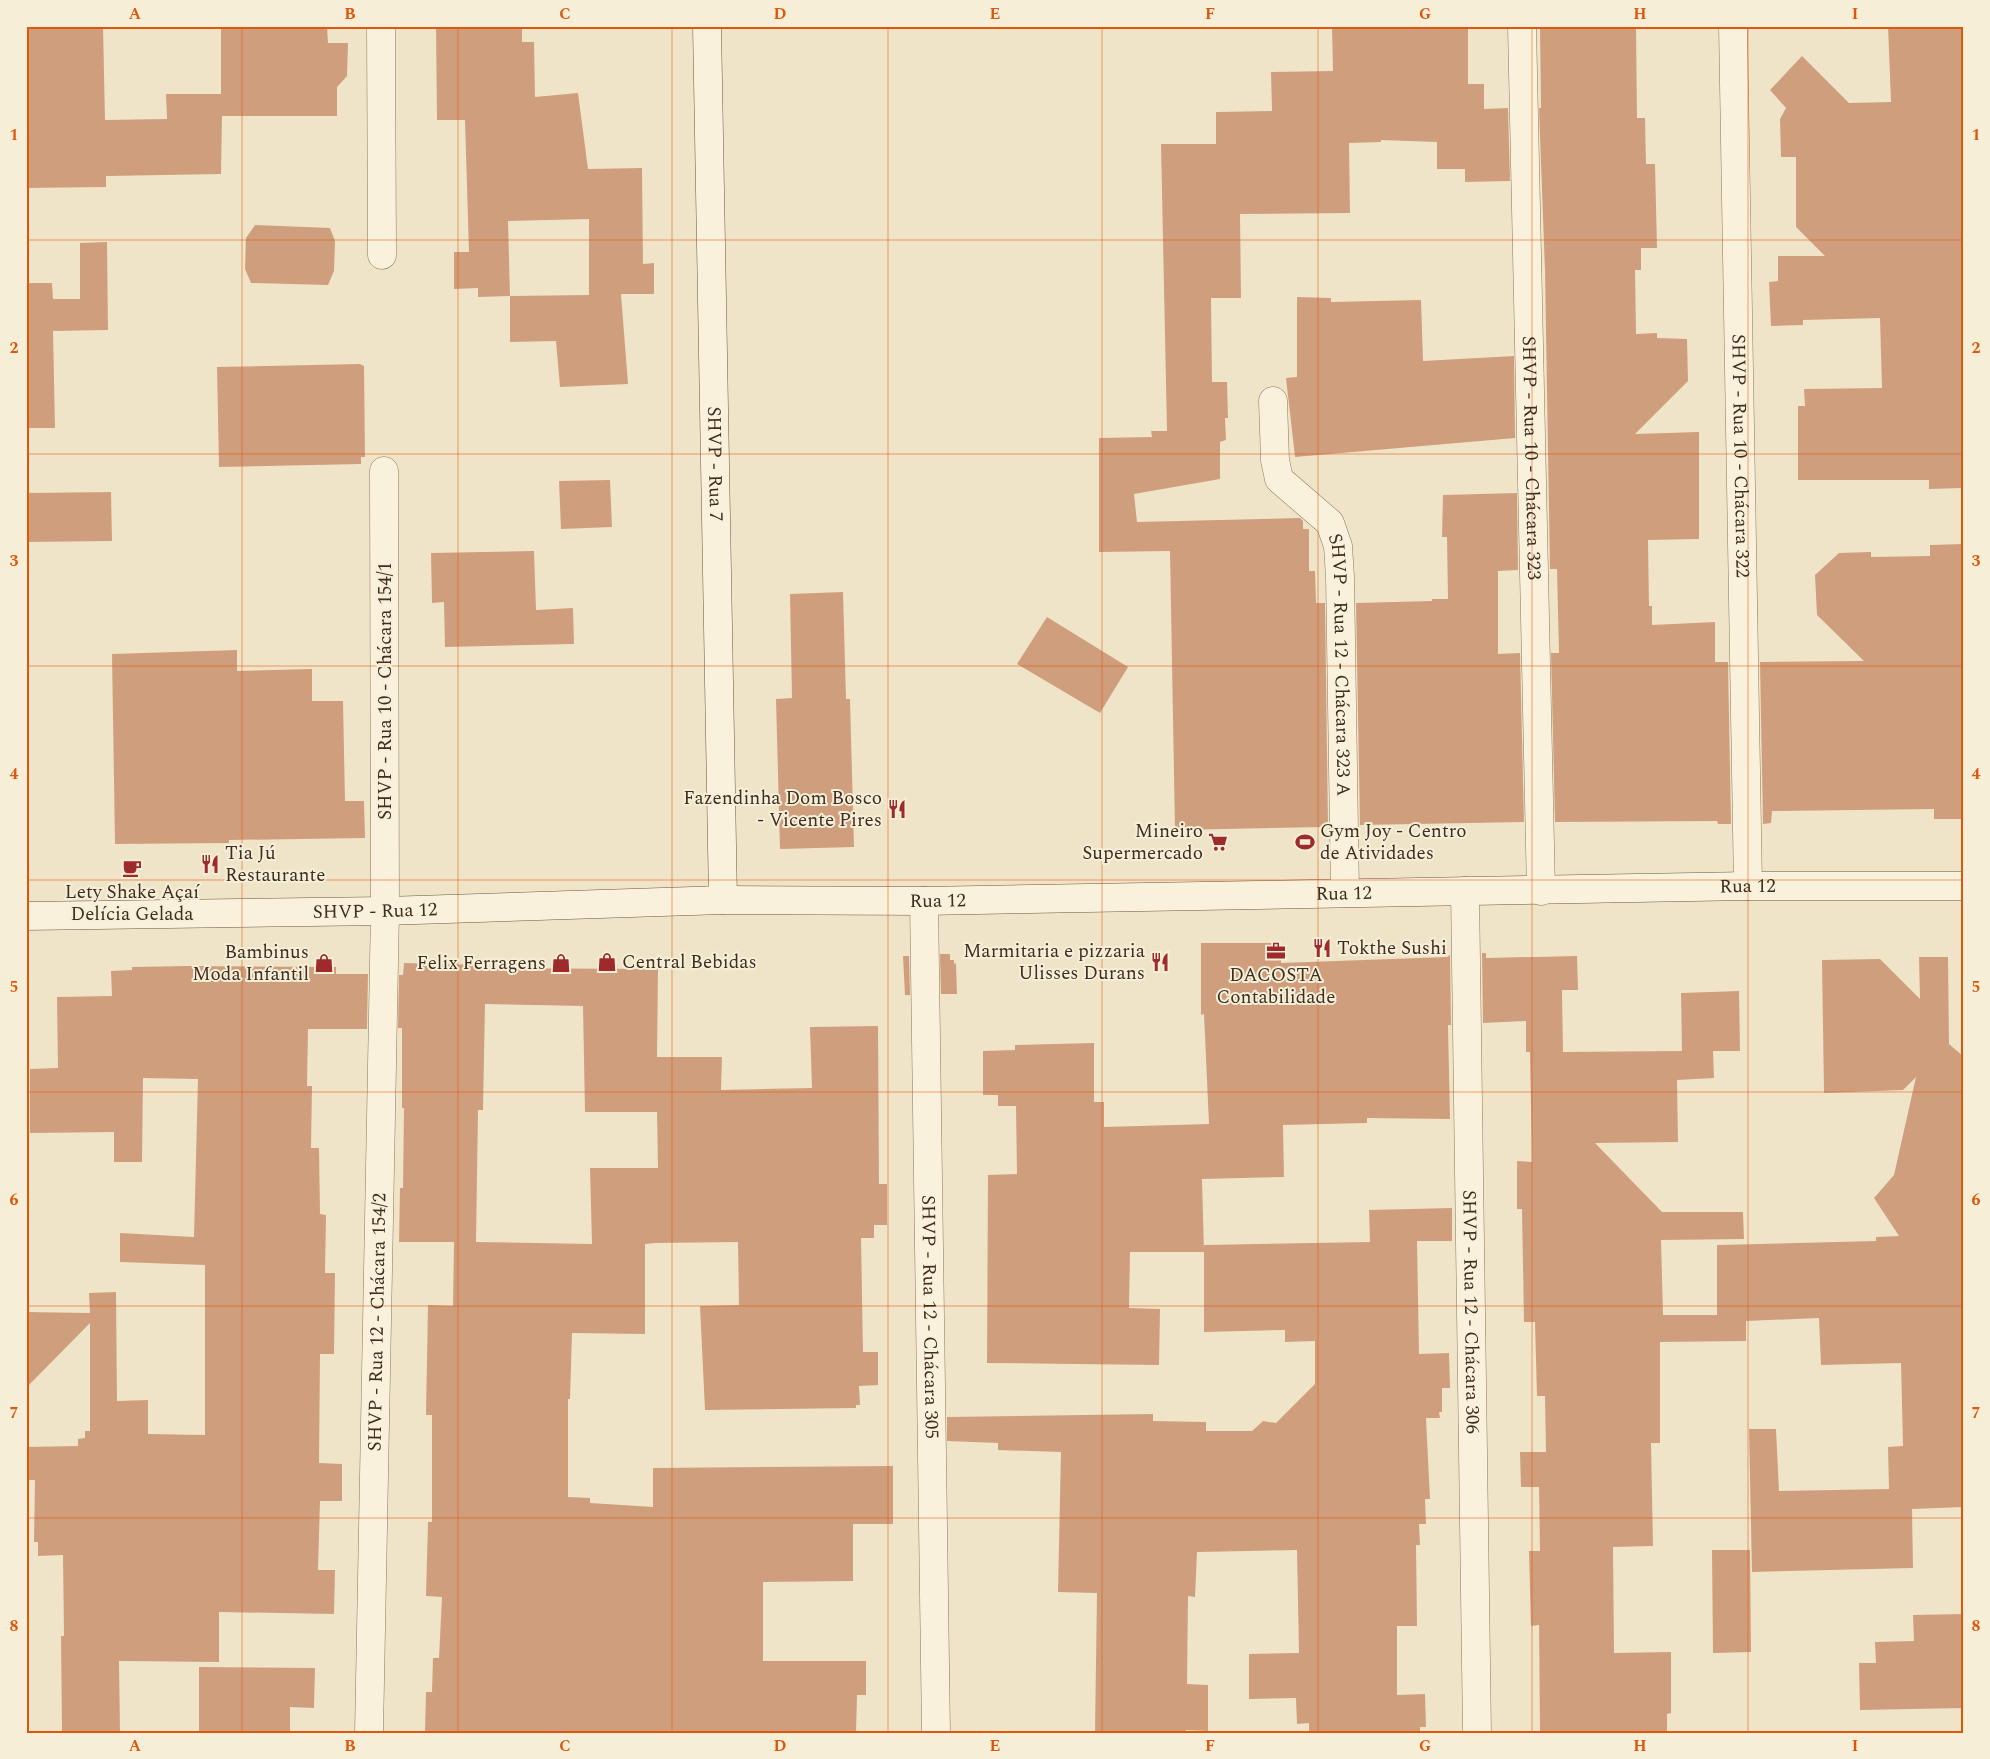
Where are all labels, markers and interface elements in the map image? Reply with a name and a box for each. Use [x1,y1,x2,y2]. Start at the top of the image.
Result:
text: A [129,2,142,26]
text: B [344,2,356,26]
text: C [559,2,571,26]
text: D [774,2,787,26]
text: E [990,2,1000,26]
text: F [1205,2,1215,26]
text: G [1419,2,1431,26]
text: H [1633,2,1647,26]
text: I [1852,2,1858,26]
text: 1 [10,123,18,147]
text: 1 [1972,123,1980,147]
street label: SHVP - Rua 10 - Chácara 322 [1724,334,1757,578]
text: 2 [10,336,19,360]
street label: SHVP - Rua 10 - Chácara 323 [1514,336,1549,581]
text: 2 [1972,336,1981,360]
street label: SHVP - Rua 7 [699,406,731,522]
street label: SHVP - Rua 12 - Chácara 323 A [1320,529,1358,797]
text: 3 [10,549,19,573]
text: 3 [1972,549,1981,573]
street label: SHVP - Rua 10 - Chácara 154/1 [371,562,400,820]
text: 4 [10,762,19,786]
text: 4 [1972,762,1981,786]
place label: Fazendinha Dom Bosco - Vicente Pires [683,784,882,835]
restaurant icon: Fazendinha Dom Bosco - Vicente Pires [886,798,908,820]
place label: Mineiro Supermercado [1082,817,1203,868]
place label: Gym Joy - Centro de Atividades [1320,817,1467,868]
supermarket icon: Mineiro Supermercado [1207,831,1229,853]
sports icon: Gym Joy - Centro de Atividades [1294,831,1316,853]
place label: Tia Jú Restaurante [225,839,325,890]
restaurant icon: Tia Jú Restaurante [199,853,221,875]
cafe icon: Lety Shake Açaí Delícia Gelada [121,857,143,879]
street label: Rua 12 [1719,871,1776,901]
place label: Lety Shake Açaí Delícia Gelada [65,878,200,929]
street label: Rua 12 [1315,878,1372,908]
street label: Rua 12 [910,886,966,916]
street label: SHVP - Rua 12 [312,895,438,927]
place label: Tokthe Sushi [1337,934,1447,963]
place label: Marmitaria e pizzaria Ulisses Durans [963,937,1146,988]
restaurant icon: Tokthe Sushi [1311,937,1333,959]
place label: Bambinus Moda Infantil [192,938,309,989]
office icon: DACOSTA Contabilidade [1265,940,1287,962]
place label: Central Bebidas [622,948,757,977]
place label: Felix Ferragens [417,949,546,978]
shop icon: Central Bebidas [596,951,618,973]
restaurant icon: Marmitaria e pizzaria Ulisses Durans [1149,951,1171,973]
shop icon: Bambinus Moda Infantil [313,952,335,974]
shop icon: Felix Ferragens [550,952,572,974]
place label: DACOSTA Contabilidade [1217,961,1335,1012]
text: 5 [10,975,18,999]
text: 5 [1972,975,1980,999]
text: 6 [10,1188,19,1212]
text: 6 [1972,1188,1981,1212]
street label: SHVP - Rua 12 - Chácara 306 [1455,1190,1487,1434]
street label: SHVP - Rua 12 - Chácara 154/2 [360,1193,394,1452]
street label: SHVP - Rua 12 - Chácara 305 [914,1195,946,1439]
text: 7 [10,1401,19,1425]
text: 7 [1972,1401,1981,1425]
text: 8 [10,1614,19,1638]
text: 8 [1972,1614,1981,1638]
text: A [129,1734,142,1758]
text: B [344,1734,356,1758]
text: C [559,1734,571,1758]
text: D [774,1734,787,1758]
text: E [990,1734,1000,1758]
text: F [1205,1734,1215,1758]
text: G [1419,1734,1431,1758]
text: H [1633,1734,1647,1758]
text: I [1852,1734,1858,1758]

